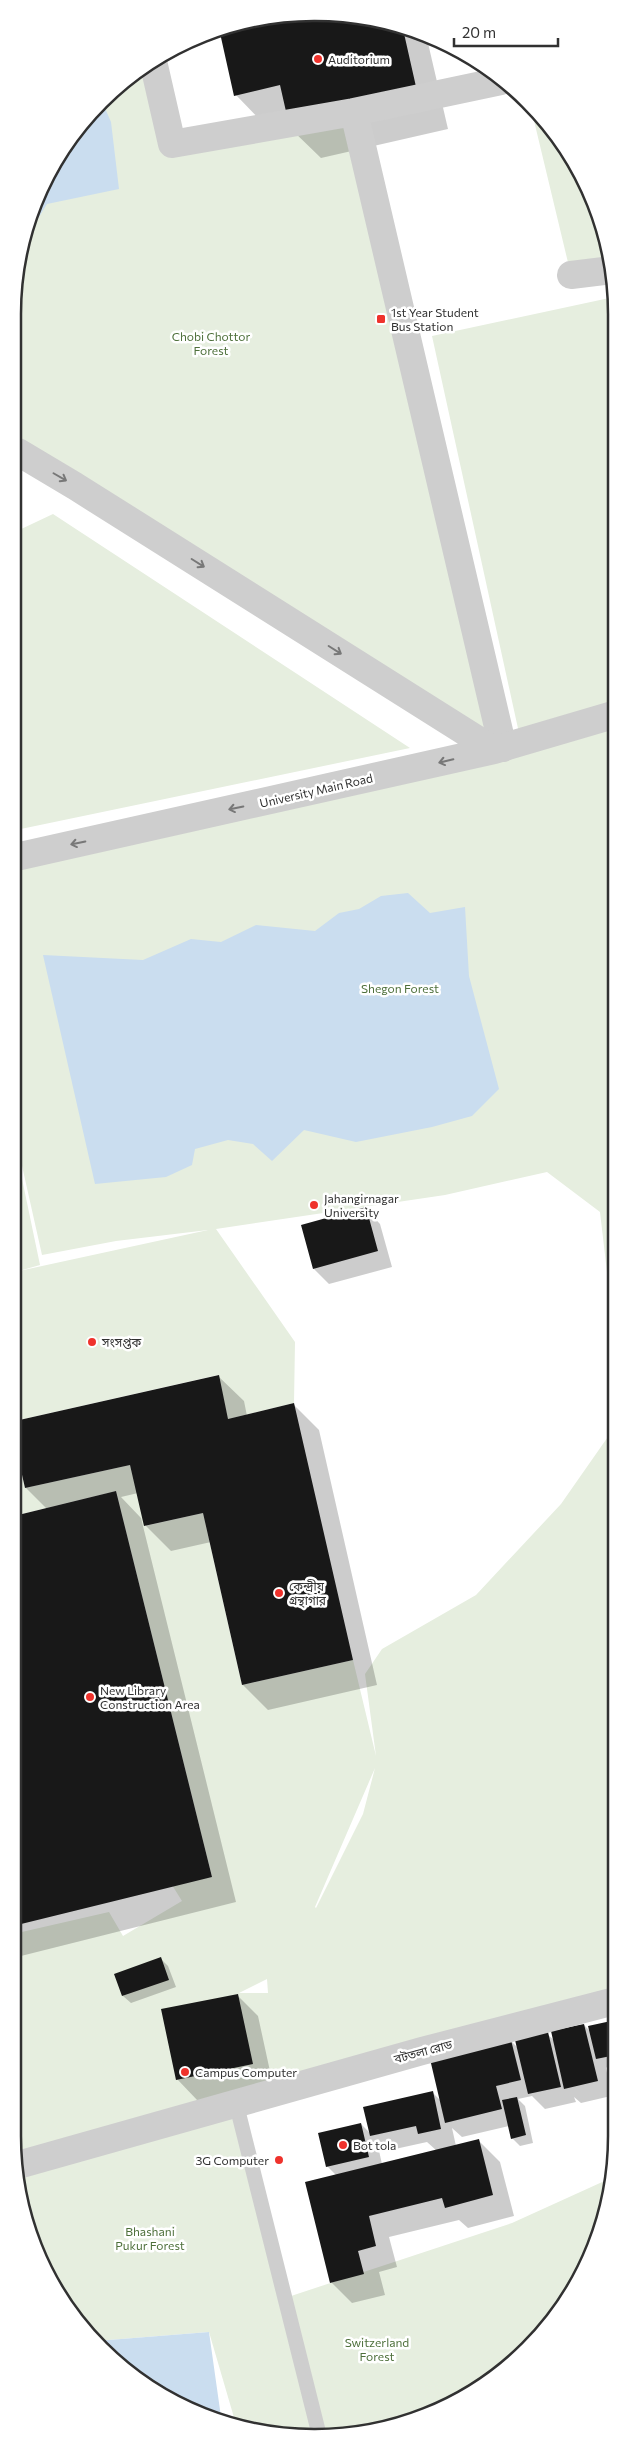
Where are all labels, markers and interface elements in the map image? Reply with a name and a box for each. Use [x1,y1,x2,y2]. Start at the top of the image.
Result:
scale bar [454,15,558,47]
text: 20 m [462,23,496,41]
place label: Auditorium [328,52,390,66]
marker: Auditorium [312,53,324,65]
place label: 1st Year Student Bus Station [391,305,479,333]
marker: 1st Year Student Bus Station [375,313,387,325]
park label: Chobi Chottor Forest [172,329,251,357]
one-way arrow [52,472,66,482]
one-way arrow [190,558,204,568]
one-way arrow [327,645,341,655]
one-way arrow [438,757,454,766]
street label: University Main Road [258,770,374,810]
one-way arrow [229,804,245,813]
one-way arrow [70,839,86,848]
park label: Shegon Forest [361,981,439,995]
place label: Jahangirnagar University [324,1191,399,1219]
marker: Jahangirnagar University [308,1199,320,1211]
place label: সংসপ্তক [101,1335,141,1349]
marker: সংসপ্তক [86,1336,98,1348]
place label: কেন্দ্রীয় গ্রন্থাগার [289,1579,327,1608]
marker: কেন্দ্রীয় গ্রন্থাগার [273,1587,285,1599]
place label: New Library Construction Area [100,1683,200,1711]
marker: New Library Construction Area [84,1691,96,1703]
street label: বটতলা রোড [391,2036,454,2066]
place label: Campus Computer [195,2065,297,2079]
marker: Campus Computer [179,2066,191,2078]
place label: Bot tola [353,2138,396,2152]
marker: Bot tola [337,2139,349,2151]
place label: 3G Computer [195,2153,269,2167]
marker: 3G Computer [273,2154,285,2166]
park label: Bhashani Pukur Forest [115,2224,185,2252]
park label: Switzerland Forest [345,2335,409,2363]

